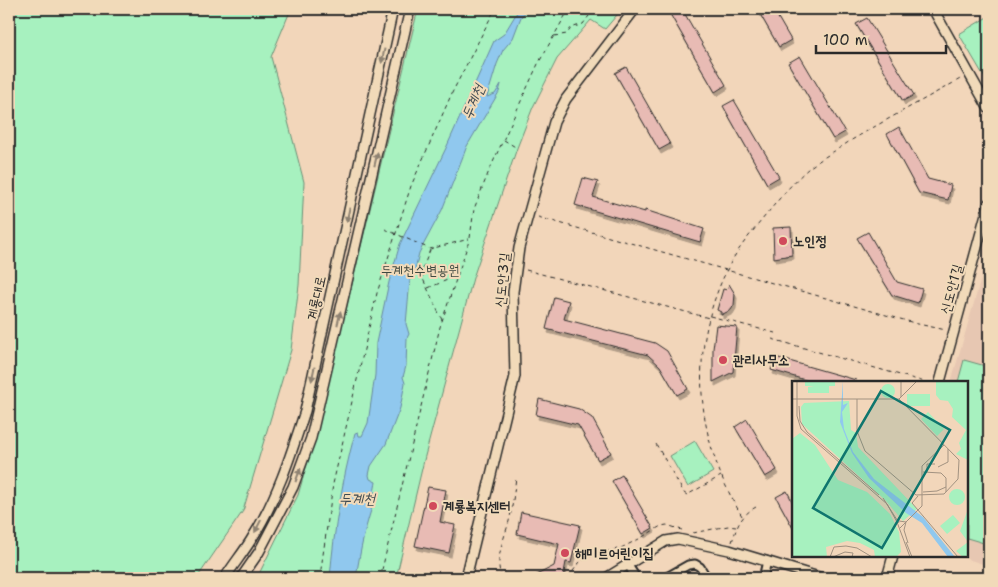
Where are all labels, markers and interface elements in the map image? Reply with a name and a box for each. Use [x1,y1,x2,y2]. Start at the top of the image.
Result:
scale bar [816,22,946,54]
text: 100 m [823,30,868,50]
one-way arrow [379,49,387,64]
water label: 두계천 [457,80,490,123]
one-way arrow [372,152,380,167]
one-way arrow [344,208,352,223]
place label: 노인정 [793,232,827,250]
marker: 노인정 [777,235,789,247]
street label: 신도안3길 [491,251,513,308]
park label: 두계천수변공원 [381,261,459,279]
street label: 신도안1길 [936,261,966,316]
street label: 계룡대로 [303,274,329,322]
one-way arrow [335,310,343,325]
place label: 관리사무소 [733,351,789,369]
marker: 관리사무소 [717,354,729,366]
one-way arrow [309,366,317,381]
inset map [792,381,968,557]
one-way arrow [295,467,302,482]
water label: 두계천 [339,489,377,509]
place label: 계룡복지센터 [443,497,511,515]
marker: 계룡복지센터 [427,500,439,512]
one-way arrow [254,519,262,533]
place label: 해미르어린이집 [575,544,654,562]
marker: 해미르어린이집 [559,547,571,559]

